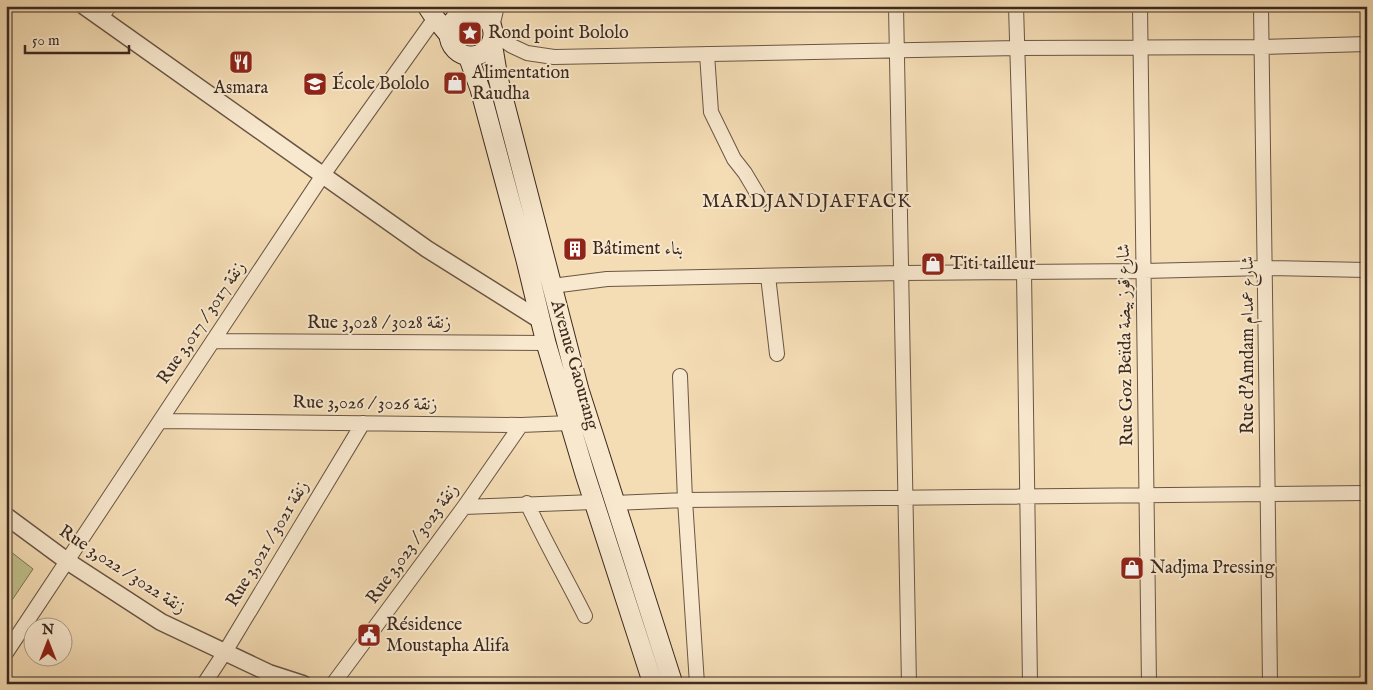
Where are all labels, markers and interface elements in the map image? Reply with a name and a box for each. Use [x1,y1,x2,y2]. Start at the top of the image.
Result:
place icon: Rond point Bololo [457,20,483,46]
scale bar [25,22,129,54]
place label: Rond point Bololo [488,22,629,45]
text: 50 m [32,31,60,50]
restaurant icon: Asmara [228,49,254,75]
place label: Alimentation Raudha [471,62,570,106]
shop icon: Alimentation Raudha [442,70,468,96]
school or university icon: École Bololo [302,71,328,97]
place label: École Bololo [332,71,430,96]
place label: Asmara [213,77,269,100]
district label: MARDJANDJAFFACK [702,190,912,214]
building icon: Bâtiment بناء [562,236,588,262]
place label: Bâtiment بناء [592,238,683,261]
street label: Rue Goz Beïda شارع قوز بيضة [1113,243,1141,447]
shop icon: Titi tailleur [920,251,946,277]
place label: Titi tailleur [950,253,1036,276]
street label: Rue d'Amdam شارع عمدام [1237,256,1263,434]
street label: Rue 3,017 / زنقة 3017 [152,257,252,389]
street label: Avenue Gaourang [544,297,604,433]
street label: Rue 3,028 / زنقة 3028 [307,312,451,335]
street label: Rue 3,026 / زنقة 3026 [292,391,438,417]
street label: Rue 3,021 / زنقة 3021 [221,477,315,611]
street label: Rue 3,023 / زنقة 3023 [361,479,465,609]
street label: Rue 3,022 / زنقة 3022 [54,520,190,620]
shop icon: Nadjma Pressing [1119,555,1145,581]
place label: Nadjma Pressing [1150,557,1275,580]
place label: Résidence Moustapha Alifa [386,614,509,658]
north arrow [22,618,72,668]
text: N [41,621,54,639]
public building icon: Résidence Moustapha Alifa [356,622,382,648]

